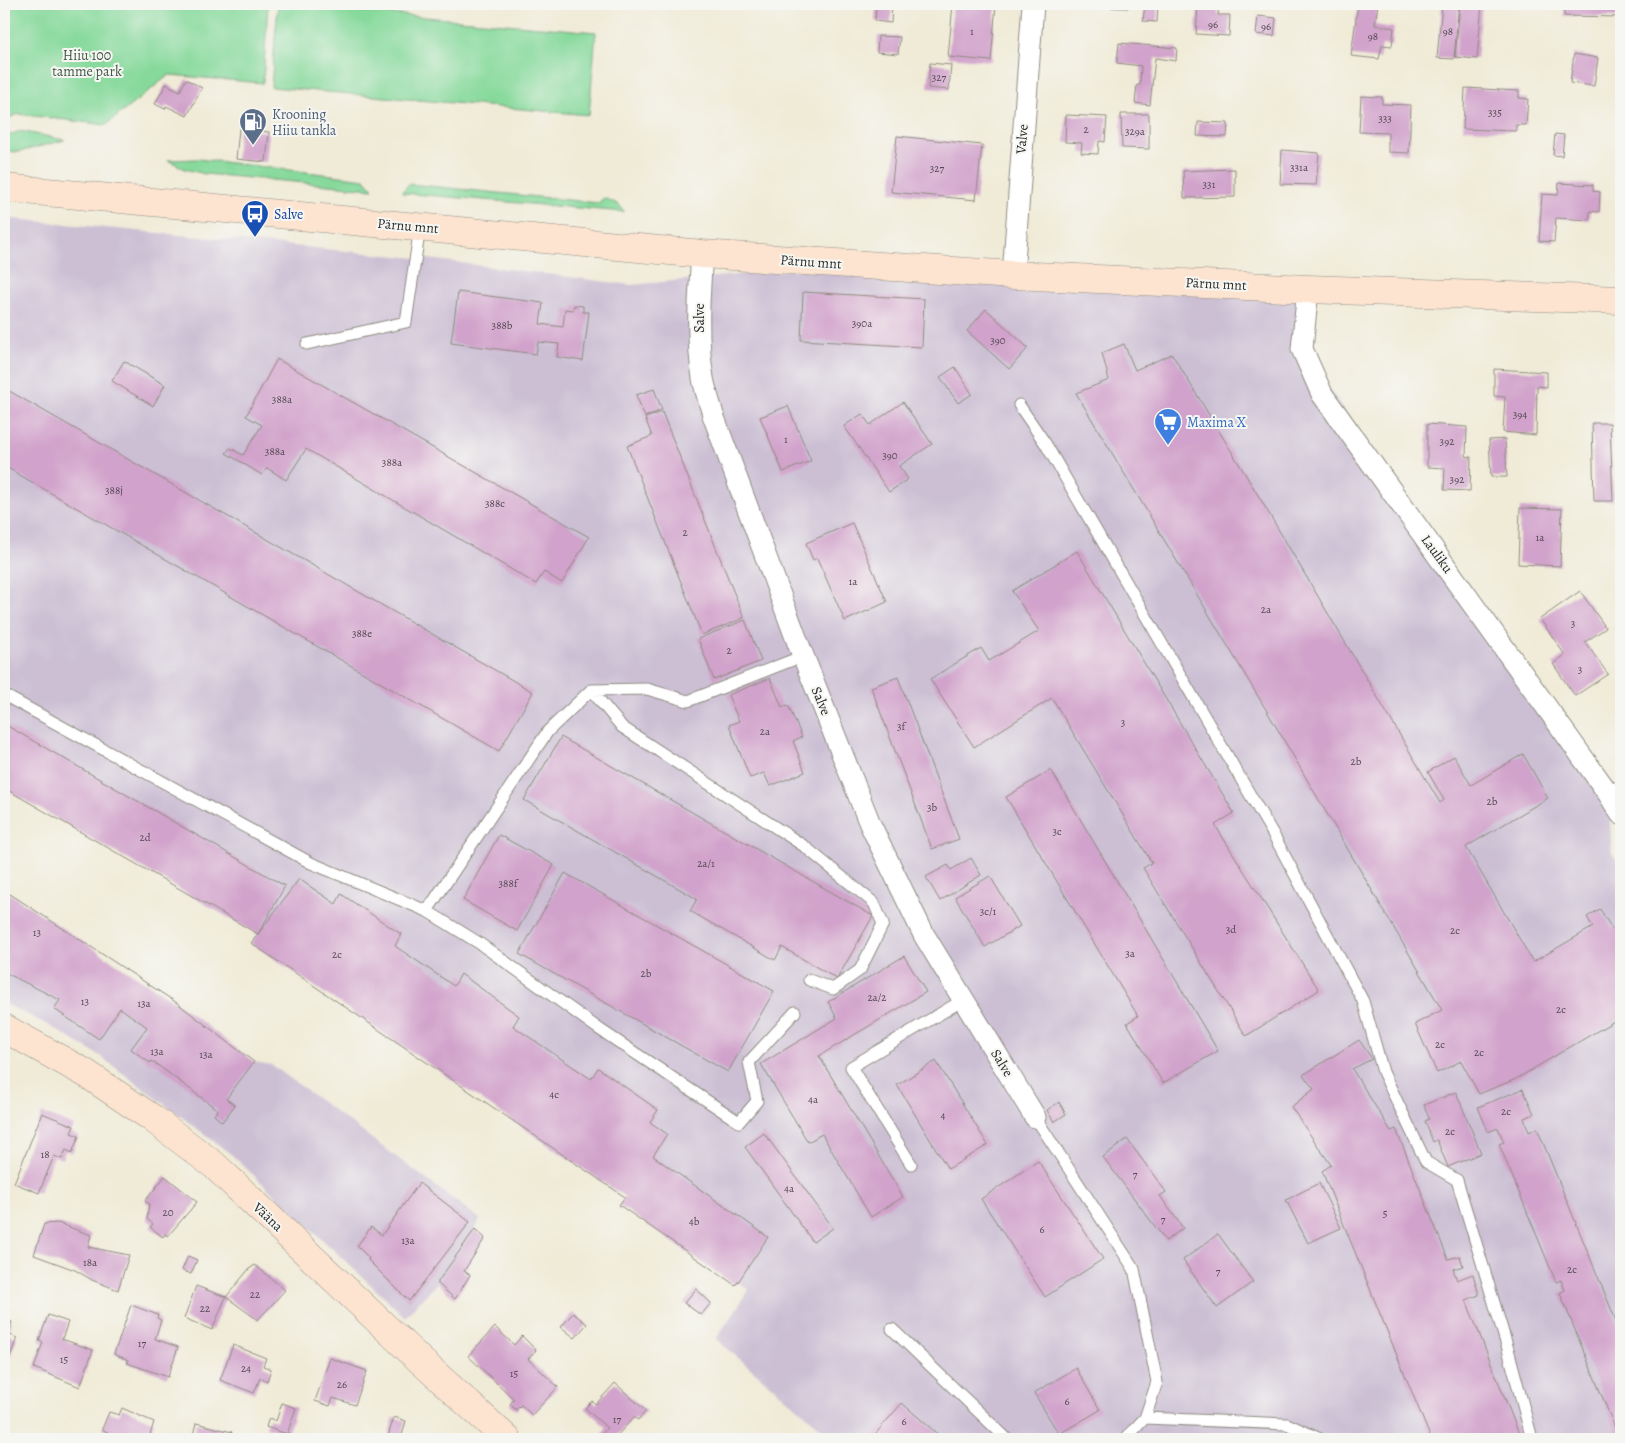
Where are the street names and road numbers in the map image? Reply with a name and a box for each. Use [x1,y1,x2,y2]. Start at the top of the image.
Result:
street label: Valve [1011,123,1033,156]
street label: Pärnu mnt [377,214,440,238]
street label: Pärnu mnt [780,250,843,274]
street label: Pärnu mnt [1185,273,1247,295]
street label: Salve [690,303,709,333]
street label: Lauliku [1417,531,1458,577]
street label: Salve [807,684,835,718]
street label: Salve [986,1046,1018,1080]
street label: Vääna [248,1198,287,1236]

